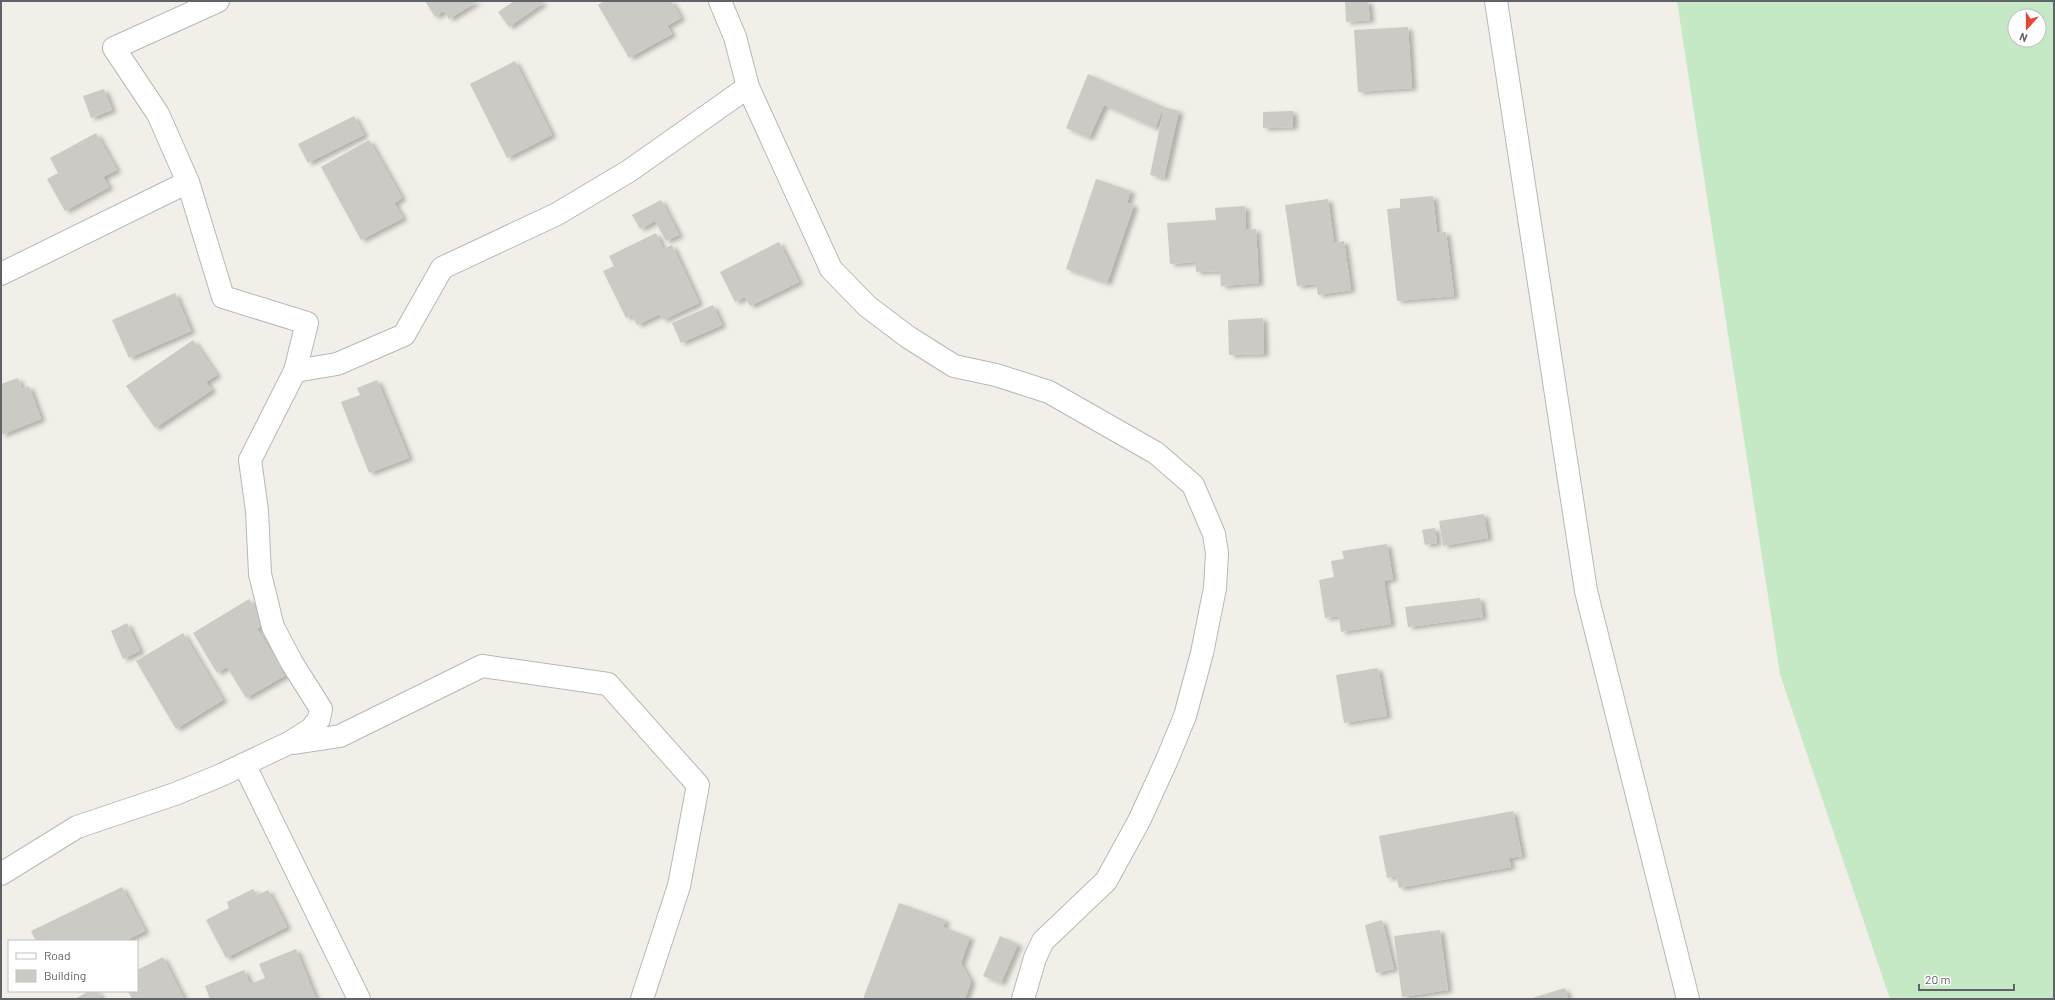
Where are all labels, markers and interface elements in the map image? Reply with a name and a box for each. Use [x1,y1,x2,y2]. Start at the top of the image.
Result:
north arrow [2007,8,2047,48]
text: N [2017,30,2029,45]
legend [8,940,138,992]
text: Road [44,948,71,962]
scale bar [1919,966,2014,992]
text: Building [44,968,86,982]
text: 20 m [1925,972,1951,986]

